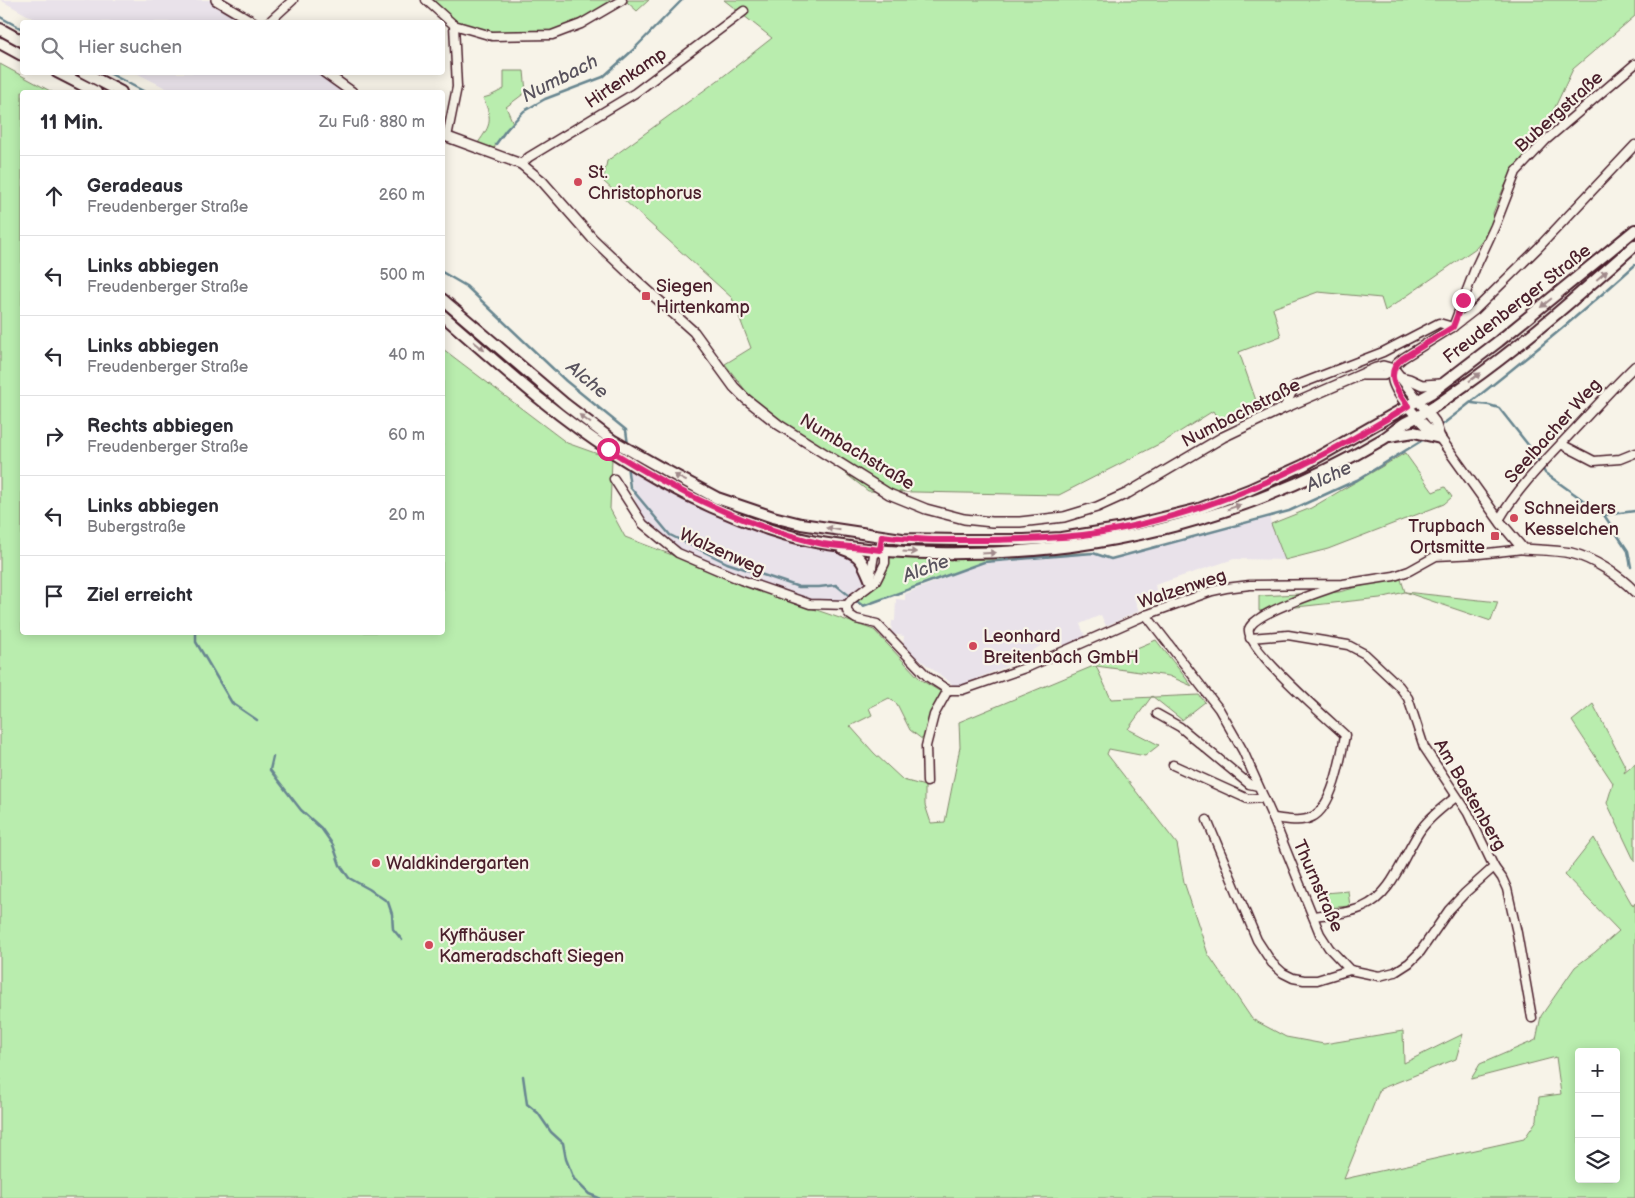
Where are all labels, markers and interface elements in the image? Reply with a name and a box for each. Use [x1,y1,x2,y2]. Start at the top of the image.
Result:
search box [20,20,445,75]
icon: search [38,34,66,62]
text: Hier suchen [78,36,182,59]
street label: Hirtenkamp [581,43,671,113]
water label: Numbach [518,50,602,108]
street label: Bubergstraße [1511,67,1608,157]
text: 11 Min. [40,110,103,135]
text: Zu Fuß · 880 m [319,113,425,132]
place label: St. Christophorus [588,162,702,204]
text: Geradeaus [87,175,183,198]
marker: St. Christophorus [572,176,584,188]
icon: ahead [40,182,68,210]
text: 260 m [379,186,425,205]
text: Freudenberger Straße [87,198,248,217]
street label: Freudenberger Straße [1439,240,1595,368]
text: Links abbiegen [87,255,219,278]
icon: left [40,262,68,290]
text: 500 m [379,266,425,285]
one-way arrow [1595,269,1607,281]
place label: Siegen Hirtenkamp [656,276,750,318]
text: Freudenberger Straße [87,278,248,297]
route end [1452,289,1475,312]
marker: Siegen Hirtenkamp [640,290,652,302]
one-way arrow [1540,297,1552,309]
text: Links abbiegen [87,335,219,358]
one-way arrow [473,341,486,352]
icon: left [40,342,68,370]
text: 40 m [388,346,425,365]
water label: Alche [561,355,613,404]
text: Freudenberger Straße [87,358,248,377]
one-way arrow [1469,372,1482,382]
street label: Numbachstraße [1178,374,1304,452]
street label: Seelbacher Weg [1500,374,1606,488]
street label: Numbachstraße [796,410,918,495]
one-way arrow [578,414,592,424]
text: Rechts abbiegen [87,415,234,438]
icon: right [40,422,68,450]
text: 60 m [388,426,425,445]
text: Freudenberger Straße [87,438,248,457]
route start [597,438,620,461]
water label: Alche [1302,457,1355,498]
one-way arrow [673,474,687,482]
text: Links abbiegen [87,495,219,518]
place label: Schneiders Kesselchen [1524,498,1619,540]
icon: left [40,502,68,530]
one-way arrow [1226,503,1241,510]
text: 20 m [389,506,425,525]
marker: Schneiders Kesselchen [1508,512,1520,524]
place label: Trupbach Ortsmitte [1408,516,1485,558]
text: Bubergstraße [87,518,186,537]
street label: Walzenweg [676,524,768,580]
one-way arrow [825,524,841,532]
marker: Trupbach Ortsmitte [1489,530,1501,542]
one-way arrow [902,549,918,557]
one-way arrow [981,549,997,557]
water label: Alche [899,550,952,588]
street label: Walzenweg [1135,565,1229,613]
icon: arrive [40,582,68,610]
text: Ziel erreicht [87,584,193,607]
place label: Leonhard Breitenbach GmbH [983,626,1139,668]
marker: Leonhard Breitenbach GmbH [967,640,979,652]
street label: Am Bastenberg [1430,735,1510,855]
street label: Thurnstraße [1288,837,1348,935]
place label: Waldkindergarten [386,853,529,874]
marker: Waldkindergarten [370,857,382,869]
place label: Kyffhäuser Kameradschaft Siegen [439,925,624,967]
marker: Kyffhäuser Kameradschaft Siegen [423,939,435,951]
map controls [1575,1048,1620,1183]
button: + [1575,1048,1620,1093]
button: − [1575,1093,1620,1138]
button: layers [1575,1138,1620,1183]

